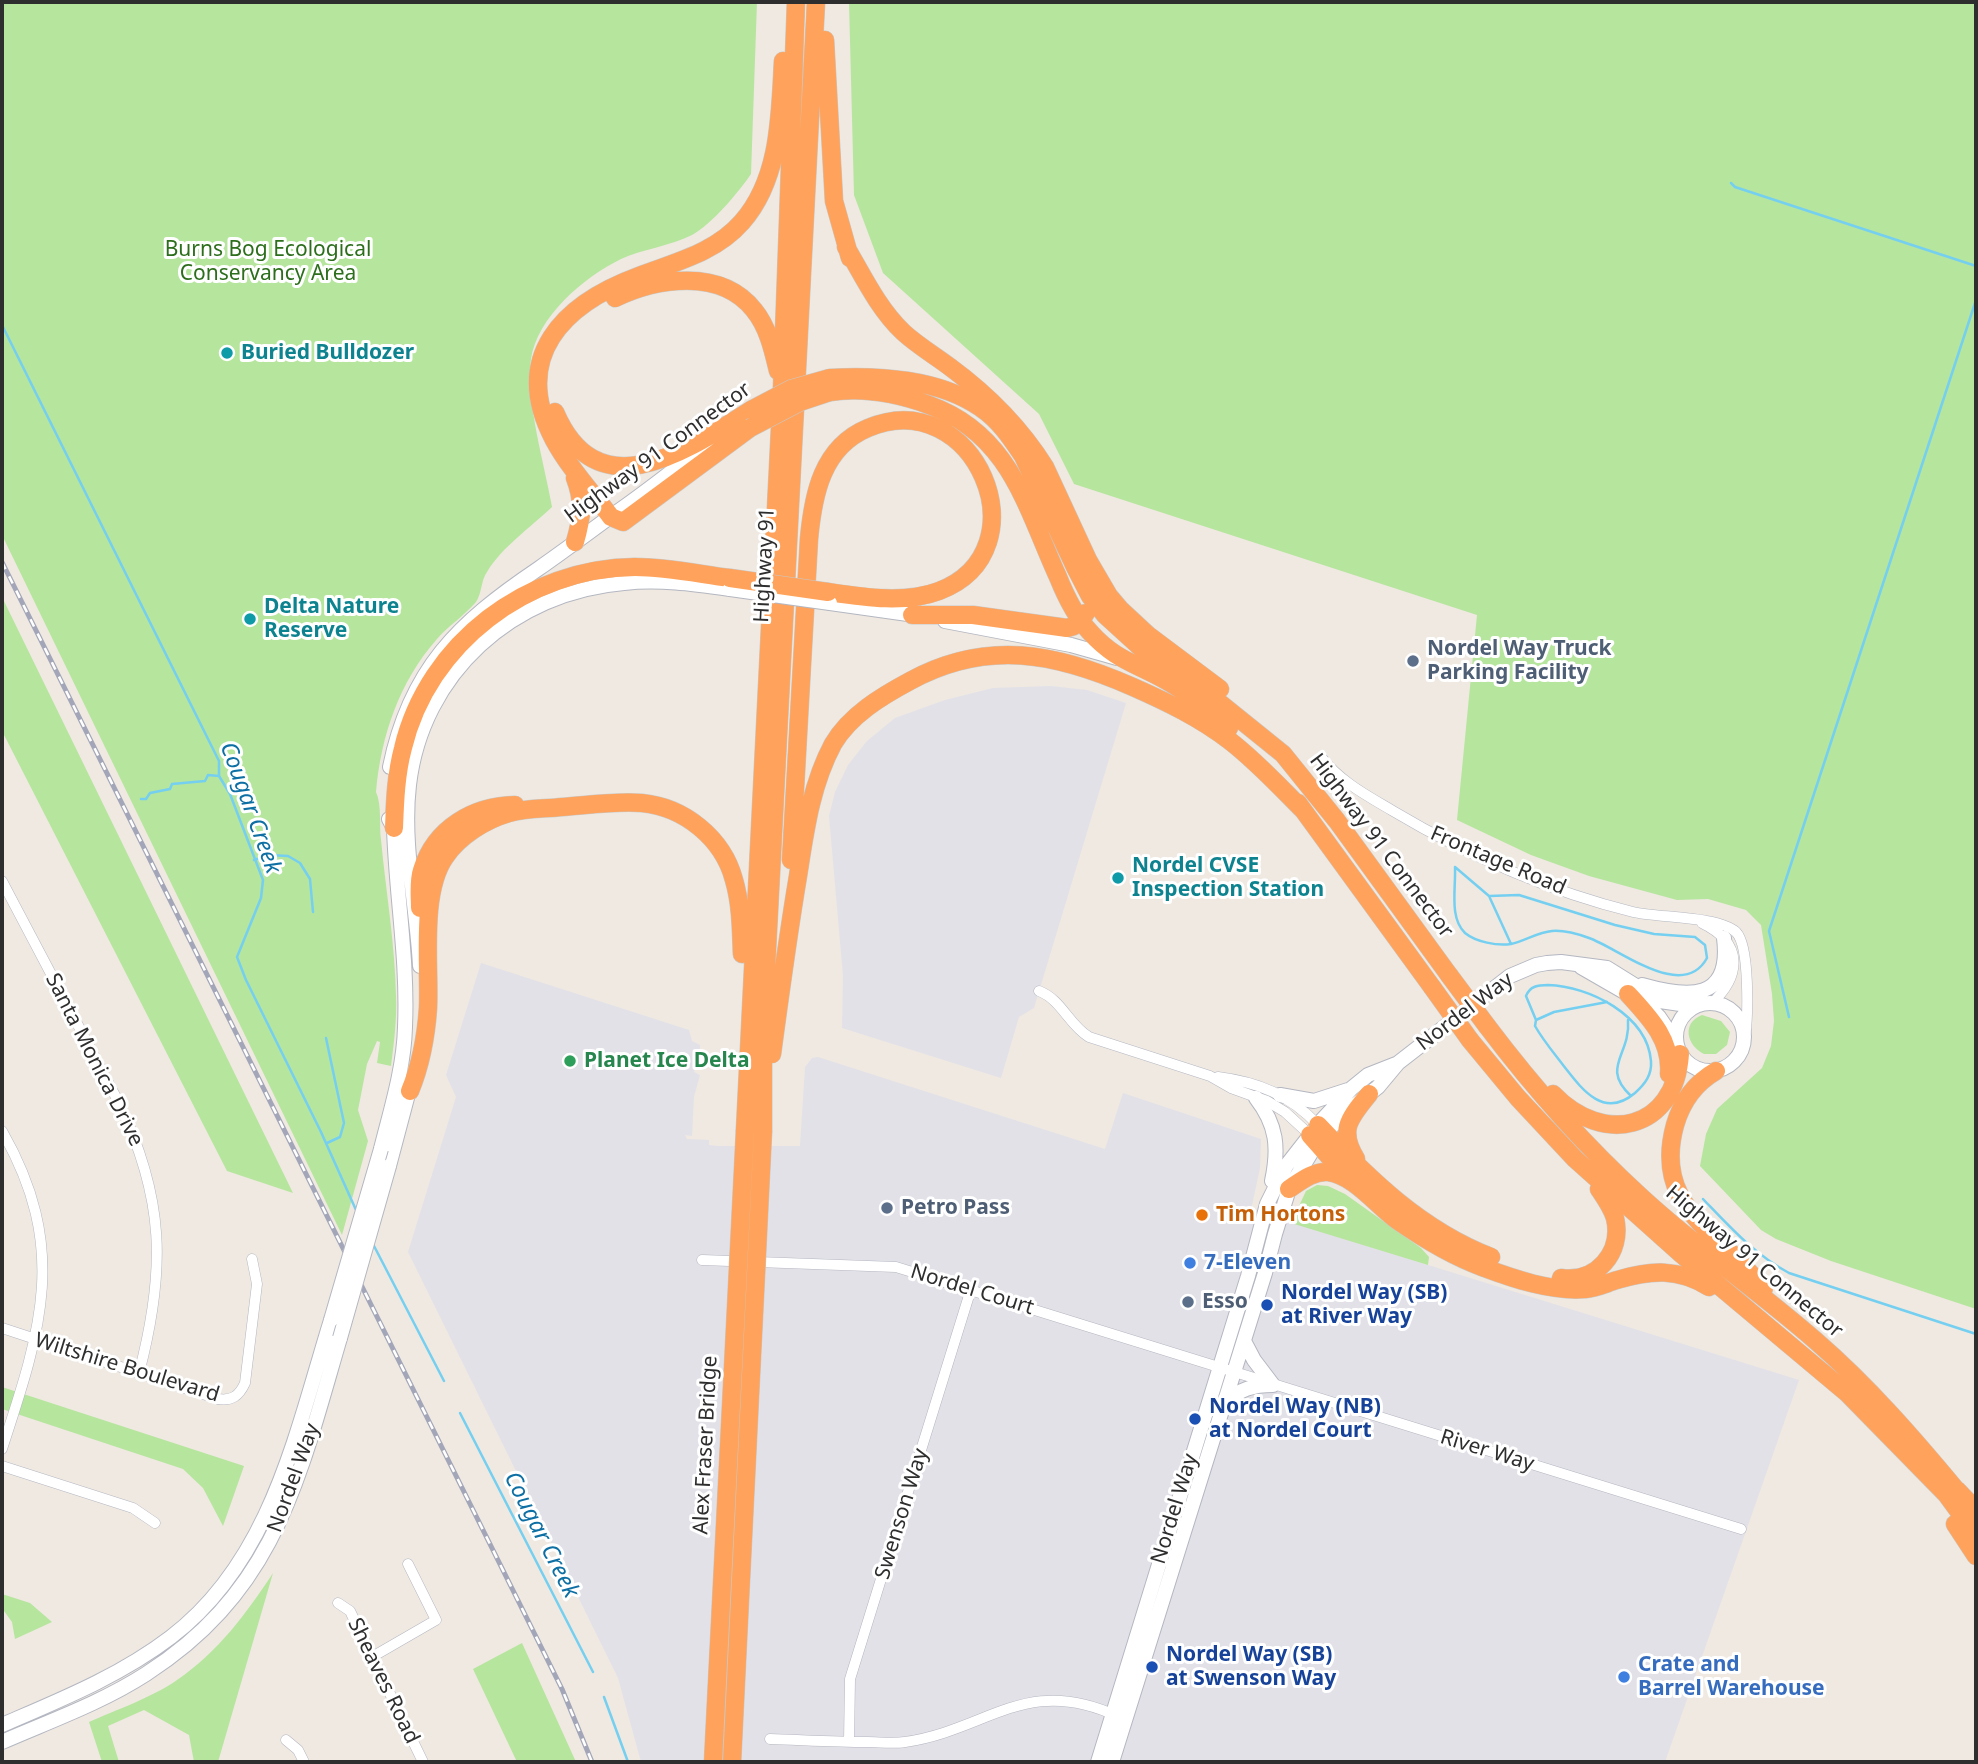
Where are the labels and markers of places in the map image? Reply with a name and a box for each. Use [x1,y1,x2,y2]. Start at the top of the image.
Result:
place label: Buried Bulldozer [241,340,414,366]
marker: Buried Bulldozer [219,345,235,361]
place label: Delta Nature Reserve [264,594,399,644]
marker: Delta Nature Reserve [242,611,258,627]
place label: Nordel Way Truck Parking Facility [1427,636,1612,686]
marker: Nordel Way Truck Parking Facility [1405,653,1421,669]
place label: Nordel CVSE Inspection Station [1132,853,1324,903]
marker: Nordel CVSE Inspection Station [1110,870,1126,886]
place label: Planet Ice Delta [584,1048,750,1074]
marker: Planet Ice Delta [562,1053,578,1069]
place label: Petro Pass [901,1195,1010,1221]
marker: Petro Pass [879,1200,895,1216]
place label: Tim Hortons [1216,1202,1345,1228]
marker: Tim Hortons [1194,1207,1210,1223]
place label: 7-Eleven [1204,1250,1291,1276]
marker: 7-Eleven [1182,1255,1198,1271]
place label: Nordel Way (SB) at River Way [1281,1280,1447,1330]
place label: Esso [1202,1289,1248,1315]
marker: Esso [1180,1294,1196,1310]
marker: Nordel Way (SB) at River Way [1259,1297,1275,1313]
place label: Nordel Way (NB) at Nordel Court [1209,1394,1381,1444]
marker: Nordel Way (NB) at Nordel Court [1187,1411,1203,1427]
place label: Nordel Way (SB) at Swenson Way [1166,1642,1336,1692]
place label: Crate and Barrel Warehouse [1638,1652,1825,1702]
marker: Nordel Way (SB) at Swenson Way [1144,1659,1160,1675]
marker: Crate and Barrel Warehouse [1616,1669,1632,1685]

